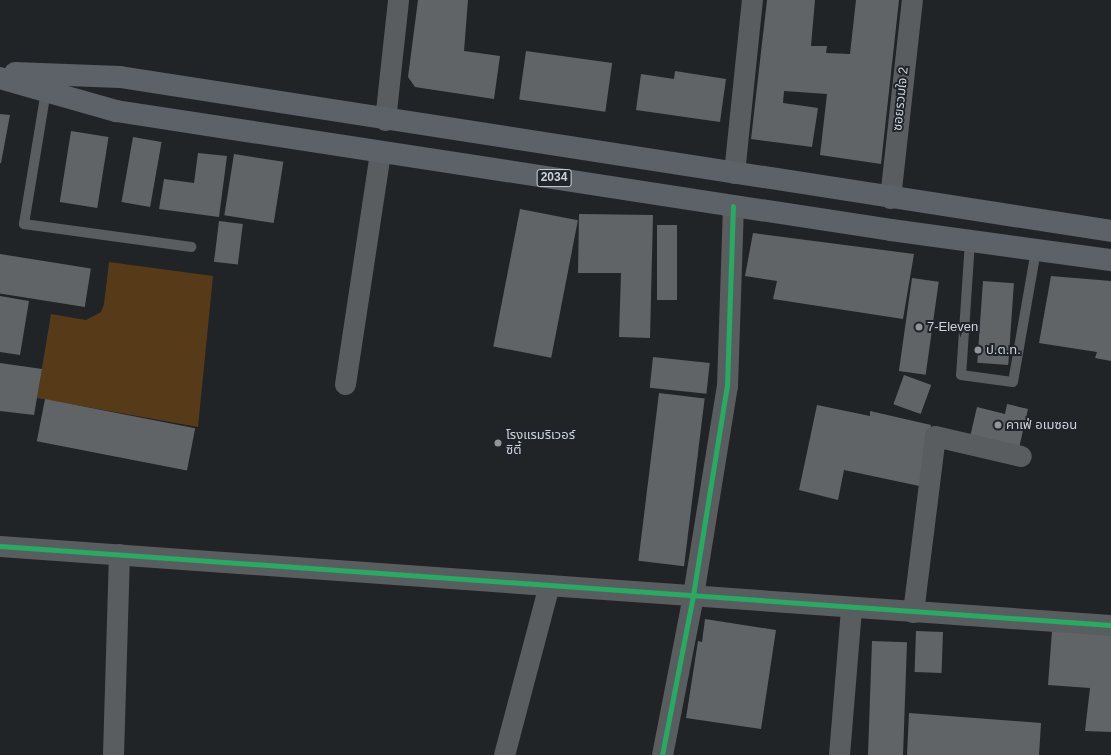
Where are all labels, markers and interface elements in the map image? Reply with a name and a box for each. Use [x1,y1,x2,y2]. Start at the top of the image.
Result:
street label: ซอยรวมใจ 2 [890,66,912,132]
road number: 2034 [536,168,572,188]
place label: 7-Eleven [927,319,978,335]
marker: 7-Eleven [914,322,924,332]
place label: ป.ต.ท. [986,342,1021,358]
marker: ป.ต.ท. [973,345,983,355]
place label: คาเฟ่ อเมซอน [1006,417,1077,433]
marker: คาเฟ่ อเมซอน [993,420,1003,430]
place label: โรงแรมริเวอร์ ซิตี้ [506,428,575,459]
marker: โรงแรมริเวอร์ ซิตี้ [493,438,503,448]

